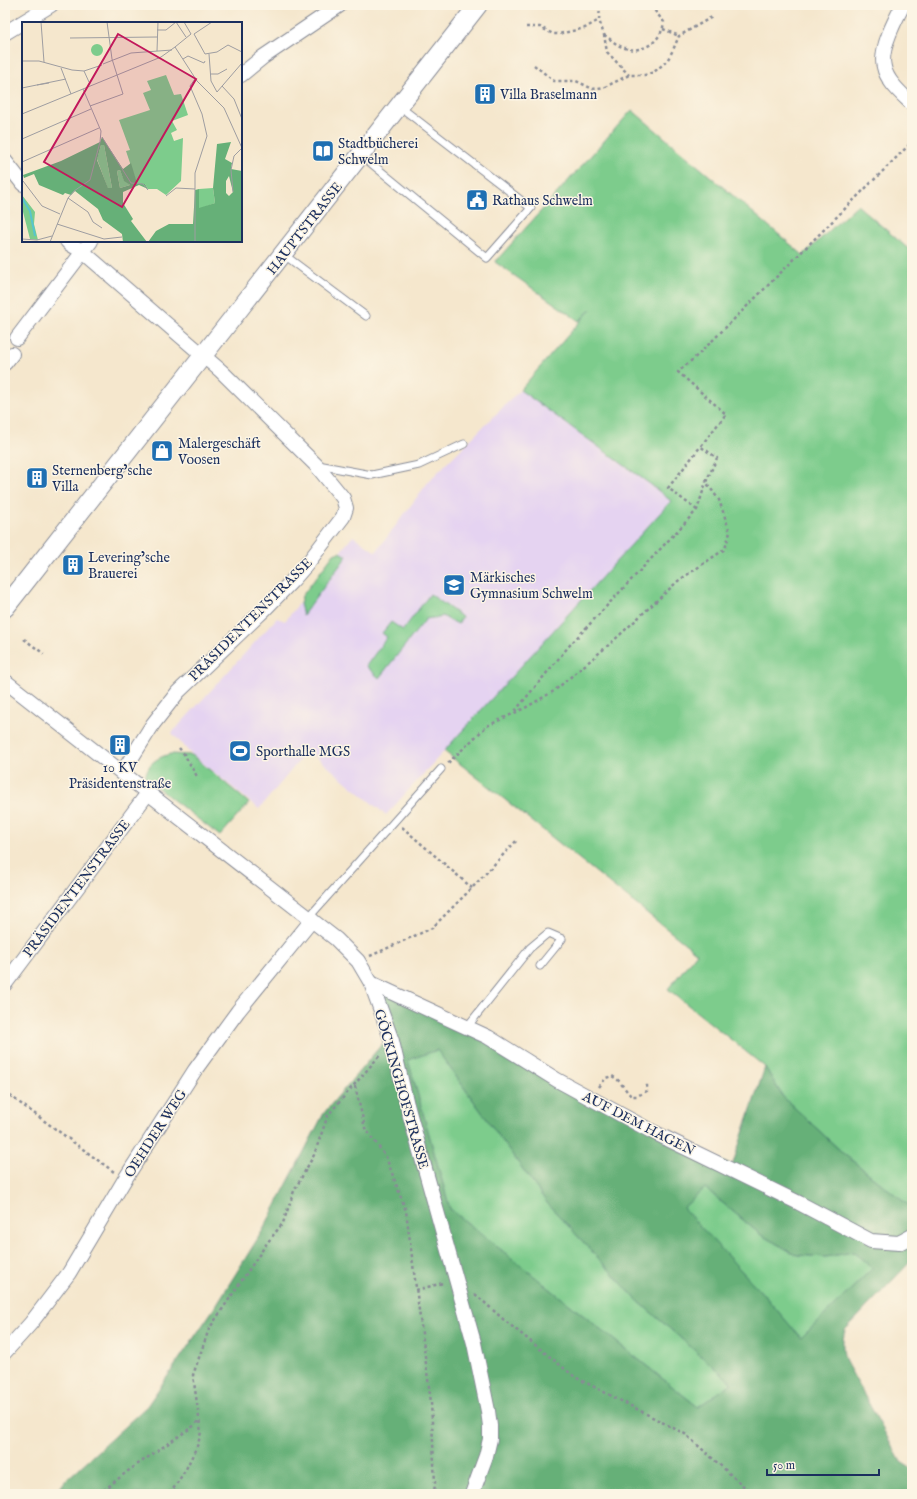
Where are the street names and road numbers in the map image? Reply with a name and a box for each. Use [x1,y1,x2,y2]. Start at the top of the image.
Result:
street label: HAUPTSTRASSE [263,178,347,279]
street label: PRÄSIDENTENSTRASSE [184,553,317,685]
street label: PRÄSIDENTENSTRASSE [18,815,135,961]
street label: GÖCKINGHOFSTRASSE [370,1007,434,1172]
street label: OEHDER WEG [121,1085,192,1181]
street label: AUF DEM HAGEN [578,1087,698,1160]

